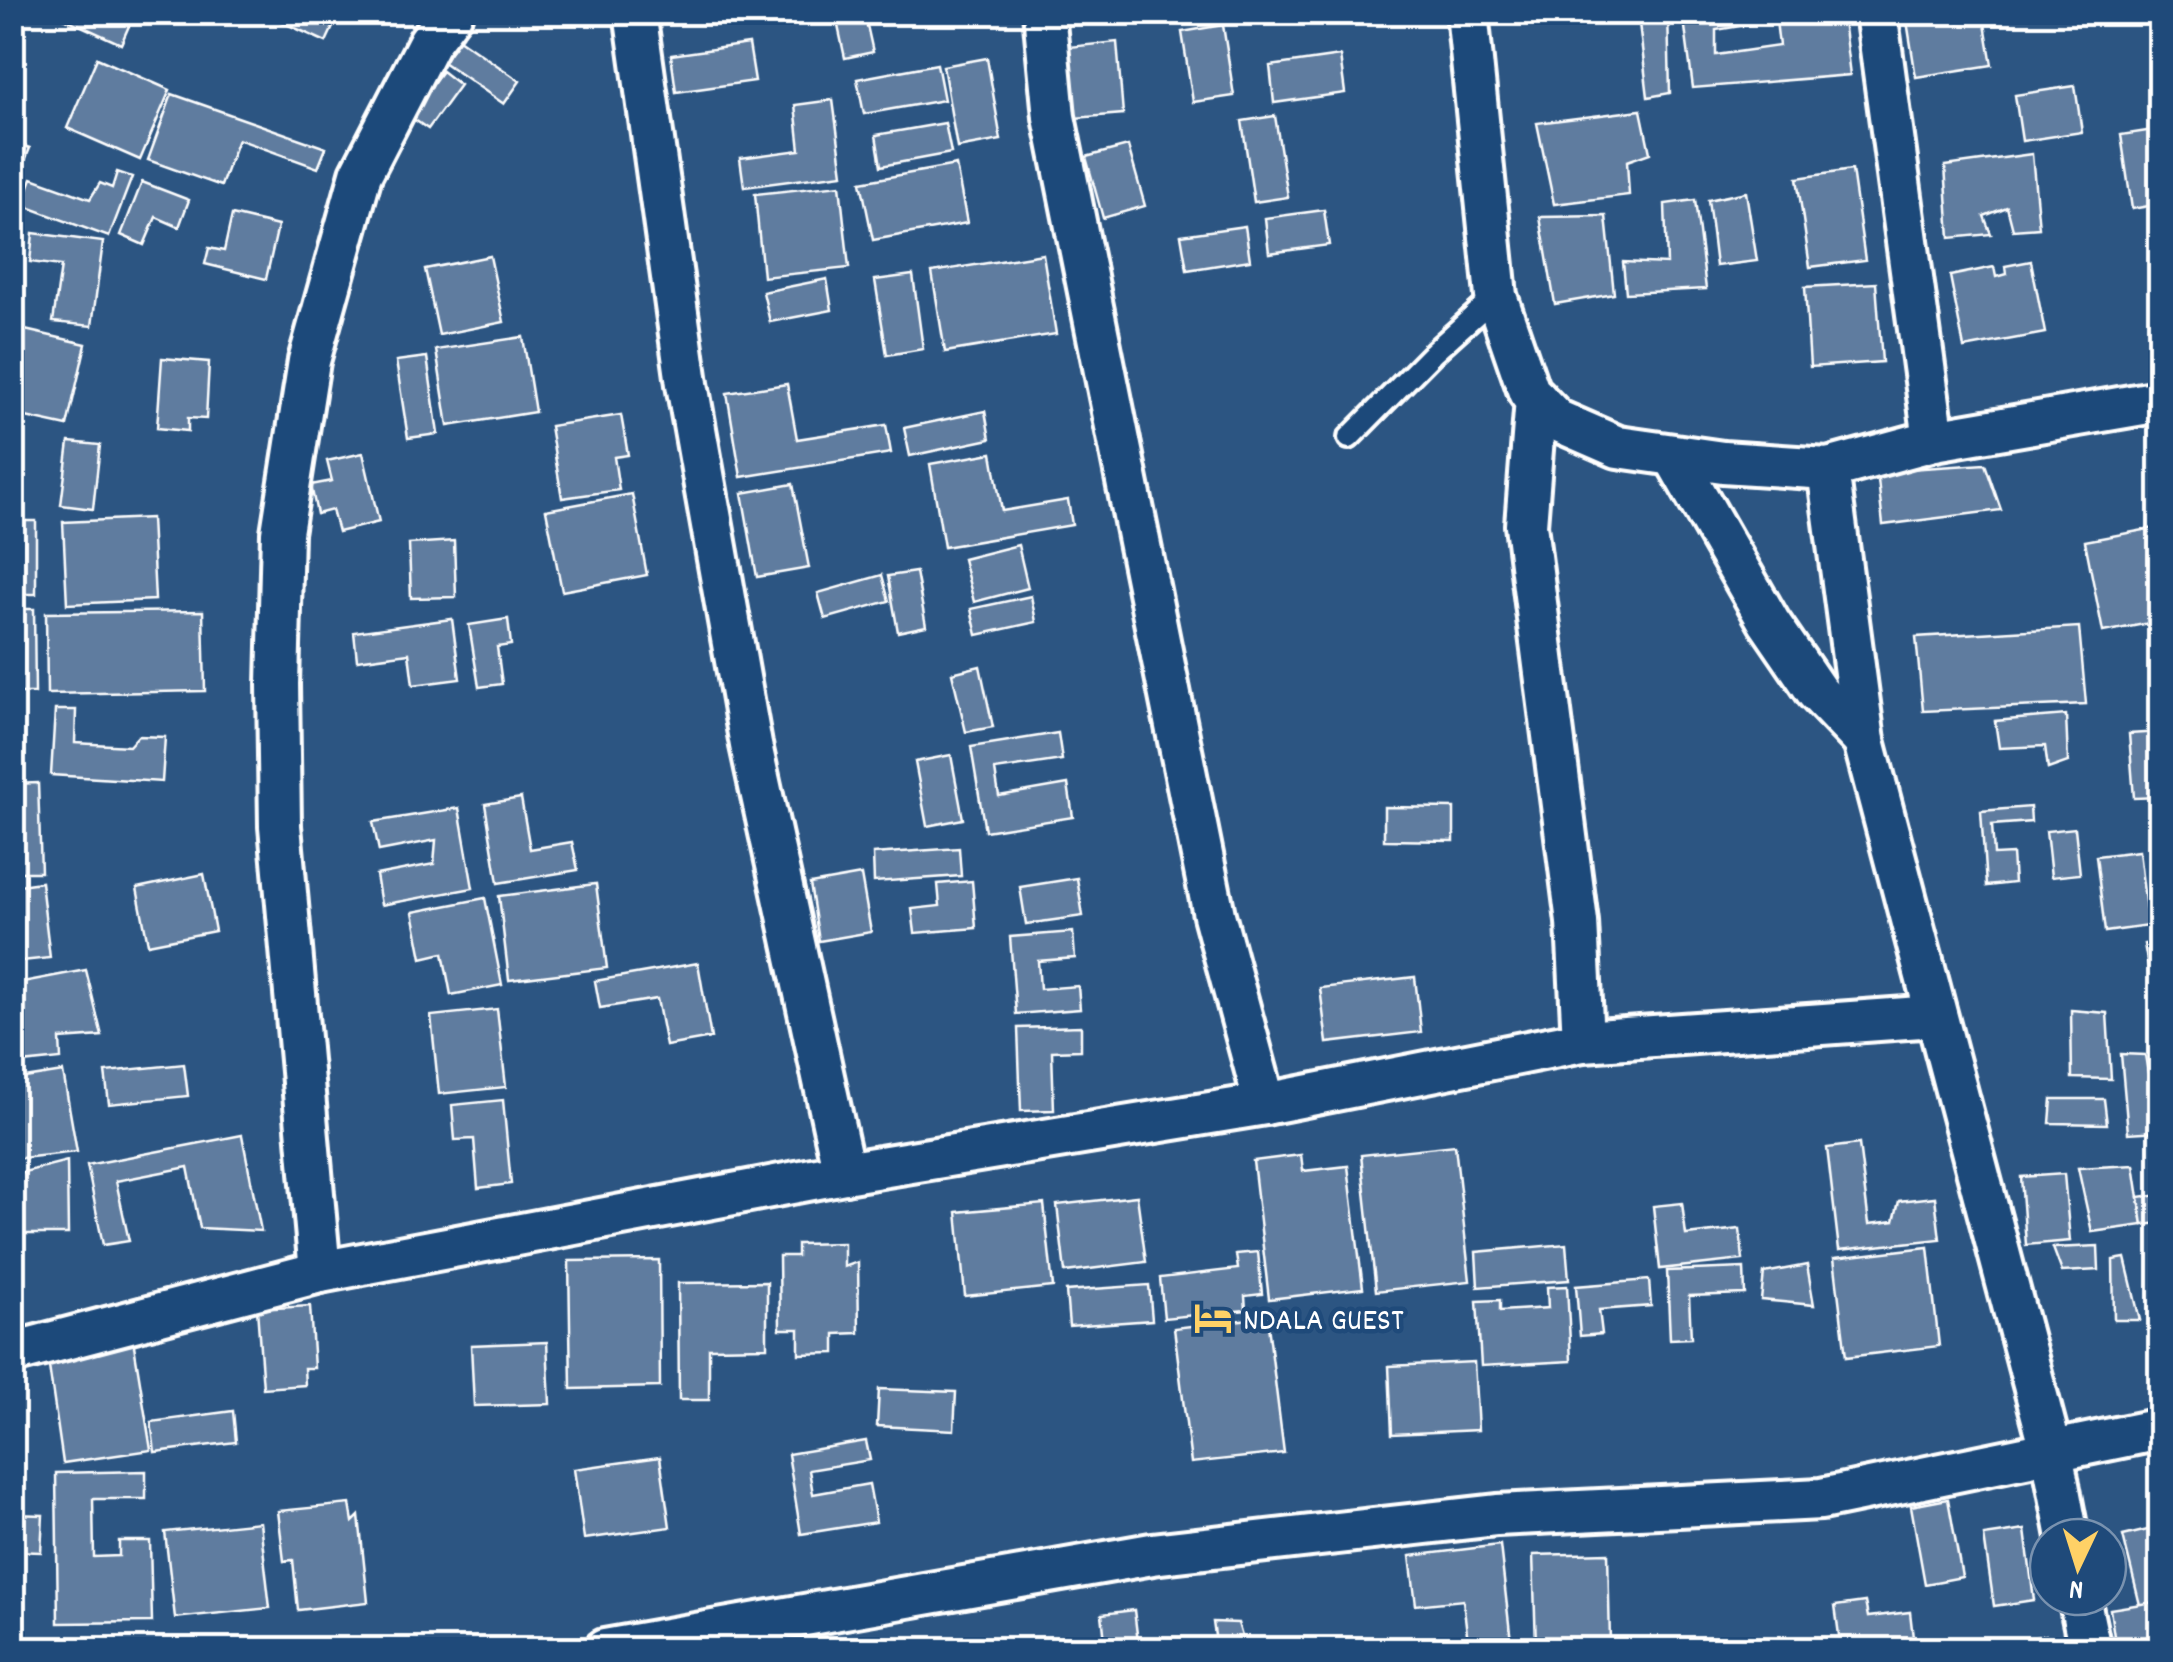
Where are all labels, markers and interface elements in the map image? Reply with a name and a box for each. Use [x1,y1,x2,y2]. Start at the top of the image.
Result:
hotel icon: NDALA GUEST [1192,1297,1234,1339]
place label: NDALA GUEST [1243,1300,1404,1346]
north arrow [2028,1517,2128,1617]
text: N [2068,1567,2085,1607]

